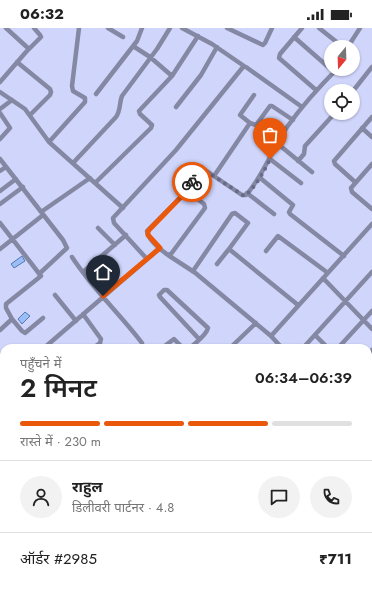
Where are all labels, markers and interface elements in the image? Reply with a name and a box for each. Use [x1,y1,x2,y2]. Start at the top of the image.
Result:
text: 06:32 [20,3,64,25]
north arrow [324,40,360,76]
map controls [324,40,360,120]
button: locate [324,84,360,120]
pin [253,118,287,159]
icon: bag [259,124,281,146]
courier [172,162,212,202]
icon: bike [181,171,203,193]
pin [86,255,120,296]
icon: home [92,261,114,283]
text: पहुँचने में [20,354,61,373]
text: 06:34–06:39 [255,367,352,389]
text: 2 मिनट [20,369,97,407]
text: रास्ते में · 230 m [20,432,101,451]
button: person [20,476,62,518]
text: राहुल [72,476,103,498]
button: chat [258,476,300,518]
button: phone [310,476,352,518]
text: डिलीवरी पार्टनर · 4.8 [72,498,174,517]
text: ऑर्डर #2985 [20,548,97,570]
text: ₹711 [319,548,352,570]

